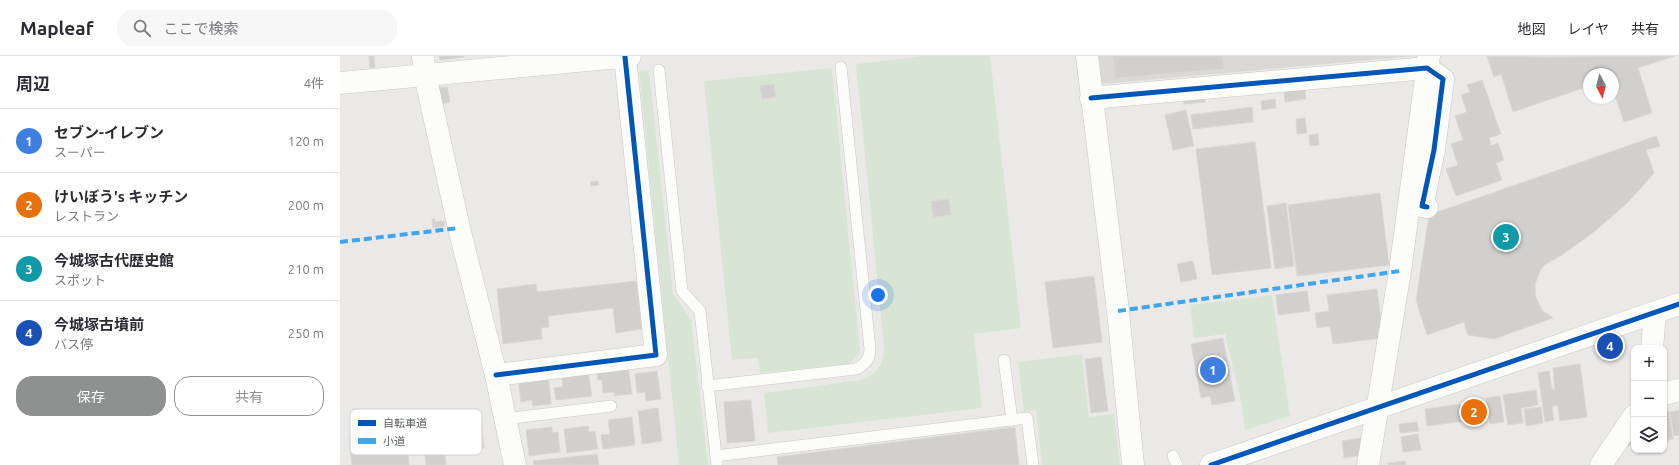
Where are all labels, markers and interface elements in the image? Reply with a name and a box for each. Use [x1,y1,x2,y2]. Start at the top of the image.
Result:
search box [117,10,397,46]
text: Mapleaf [20,17,93,39]
icon: search [131,17,153,39]
text: ここで検索 [163,20,238,37]
text: 地図 [1517,21,1545,37]
text: レイヤ [1567,21,1609,37]
text: 共有 [1631,21,1659,37]
north arrow [1583,68,1619,104]
text: 周辺 [16,74,50,93]
text: 4件 [304,76,324,90]
text: セブン-イレブン [54,124,164,141]
text: 1 [25,134,33,148]
text: 120 m [288,134,324,148]
text: スーパー [54,145,106,159]
text: けいぼう's キッチン [54,188,188,205]
text: 2 [25,198,33,212]
text: 200 m [288,198,324,212]
text: レストラン [54,209,119,223]
pin: 3 [1493,222,1519,252]
text: 今城塚古代歴史館 [54,252,174,269]
text: 3 [25,262,33,276]
text: 210 m [288,262,324,276]
text: スポット [54,273,106,287]
your location [868,285,888,305]
text: 今城塚古墳前 [54,316,144,333]
text: 4 [25,326,33,340]
text: 250 m [288,326,324,340]
pin: 4 [1597,331,1623,361]
text: バス停 [54,337,93,351]
map controls [1631,345,1667,453]
button: + [1631,345,1667,381]
pin: 1 [1200,355,1226,385]
button: 保存 [16,376,166,416]
button: 共有 [174,376,324,416]
button: − [1631,381,1667,417]
pin: 2 [1461,397,1487,427]
legend [350,409,482,455]
text: 自転車道 [383,417,427,429]
button: layers [1631,417,1667,453]
text: 小道 [383,435,405,447]

